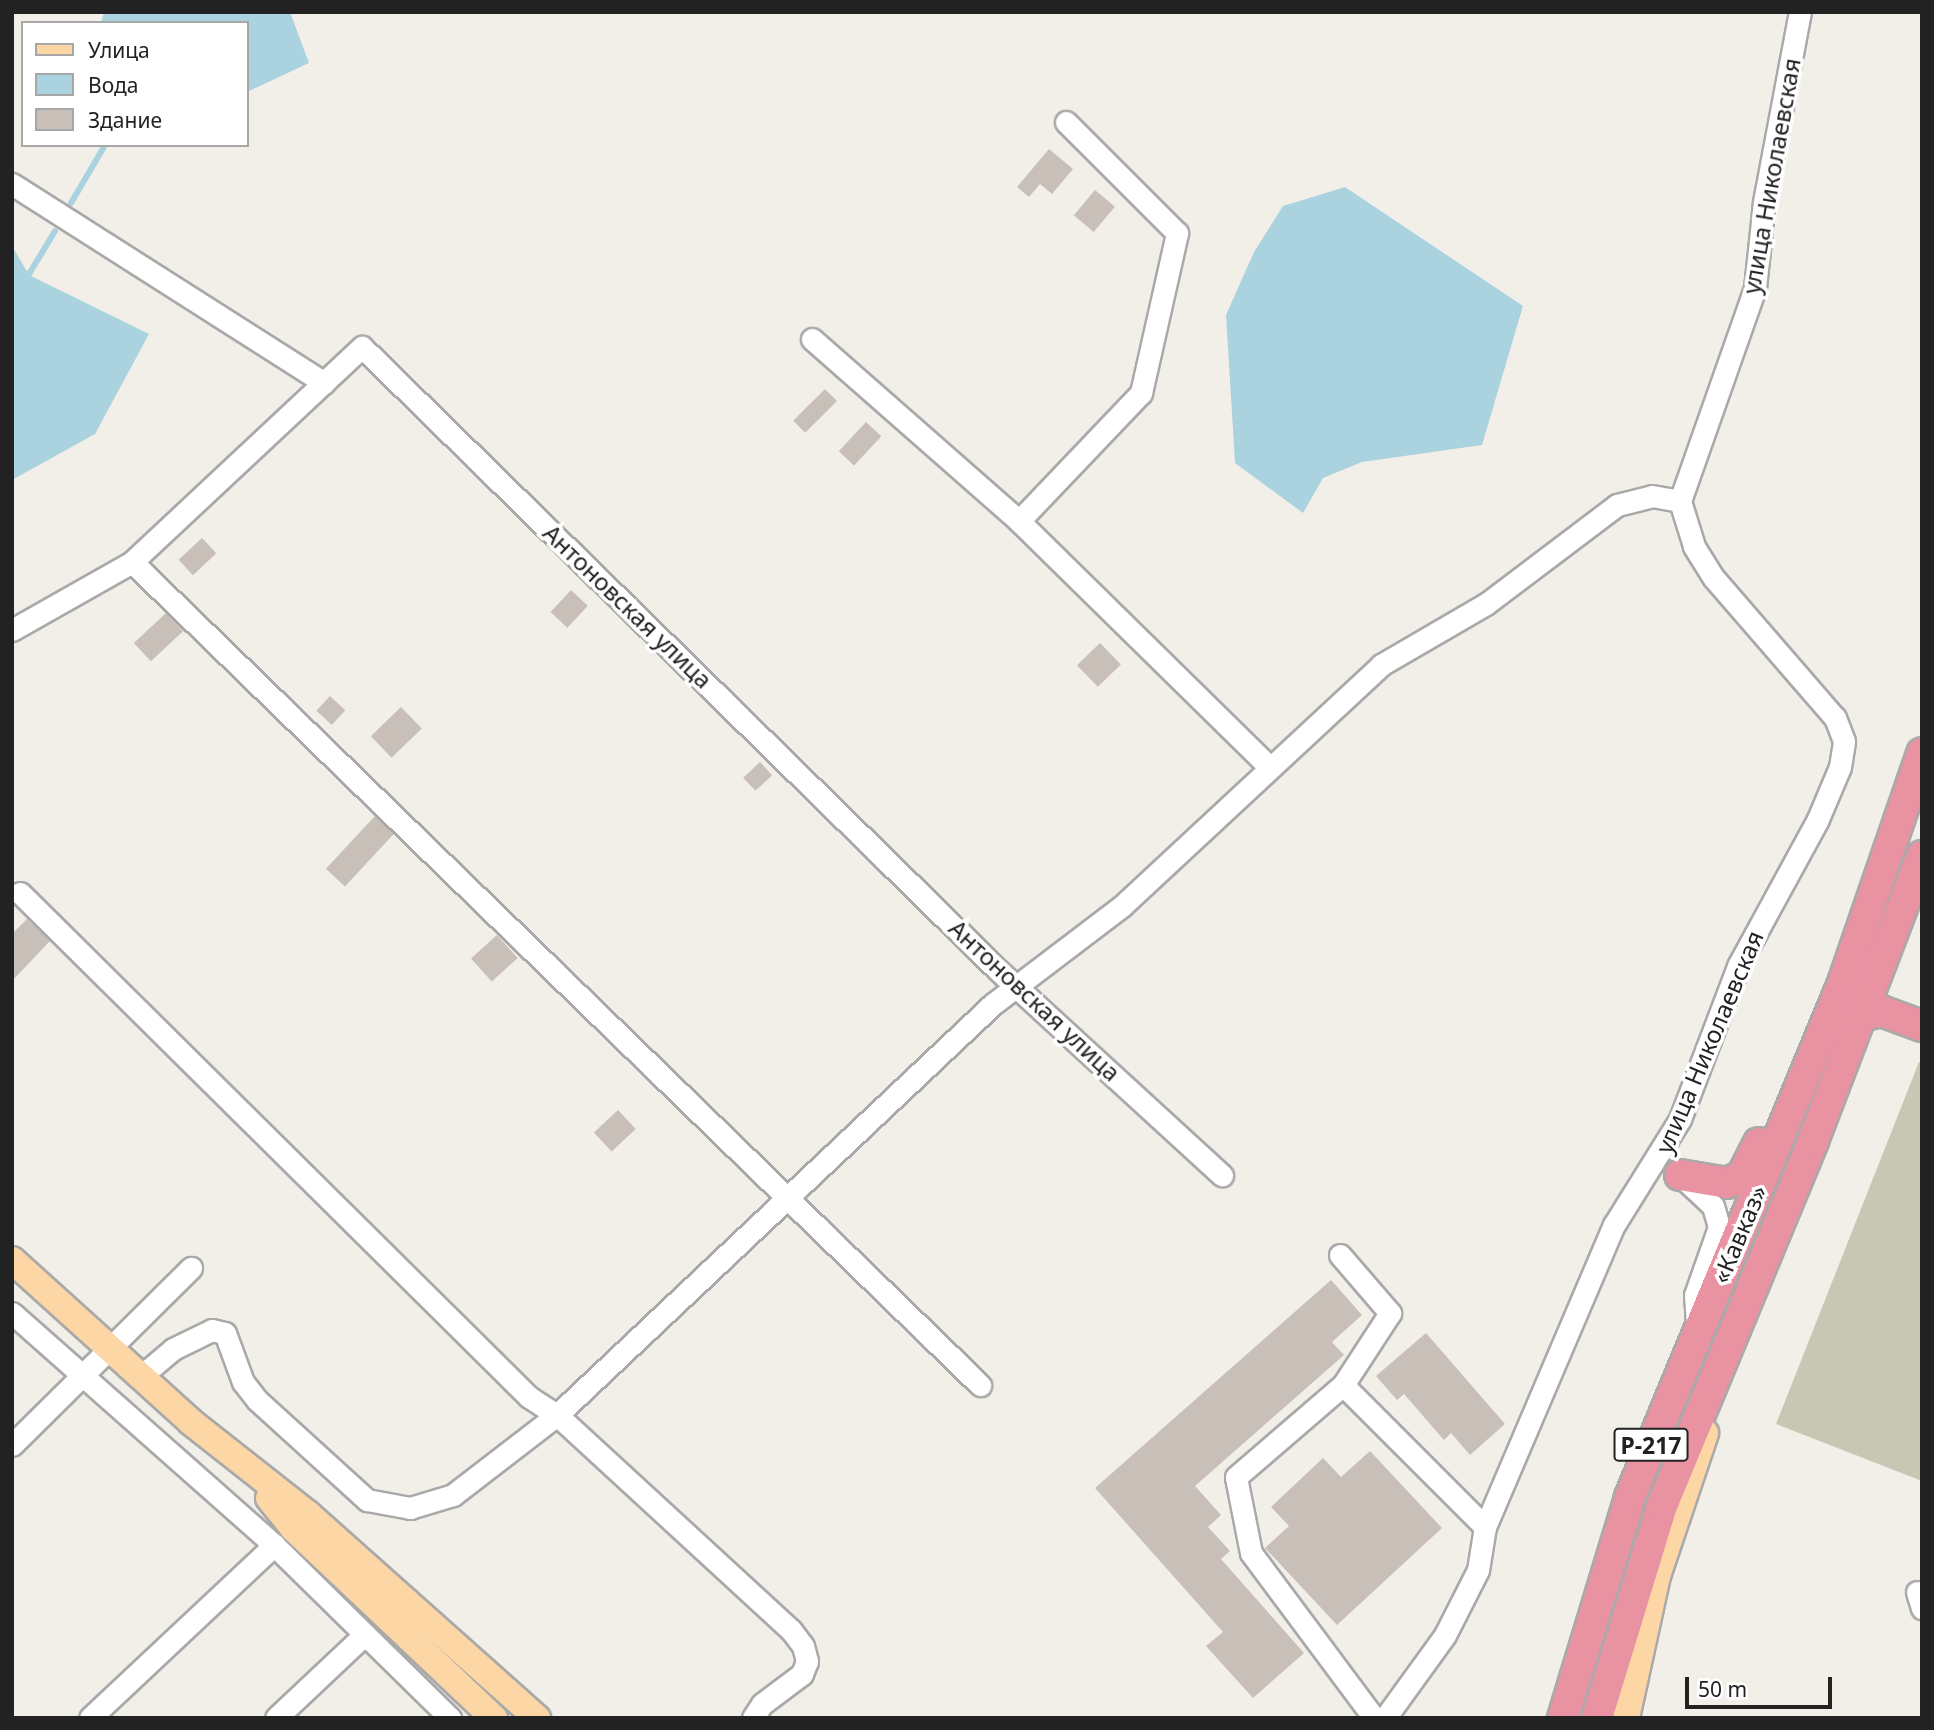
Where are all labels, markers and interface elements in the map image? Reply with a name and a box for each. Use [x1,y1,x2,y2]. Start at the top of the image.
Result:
legend [21,21,248,147]
text: Улица [88,36,150,64]
street label: улица Николаевская [1736,56,1806,296]
text: Вода [88,71,138,99]
text: Здание [88,106,162,134]
street label: Антоновская улица [538,518,718,694]
street label: Антоновская улица [944,913,1126,1087]
street label: улица Николаевская [1649,926,1769,1158]
street label: «Кавказ» [1706,1181,1772,1287]
road number: Р-217 [1612,1426,1690,1464]
scale bar [1689,1664,1836,1708]
text: 50 m [1698,1675,1747,1703]

